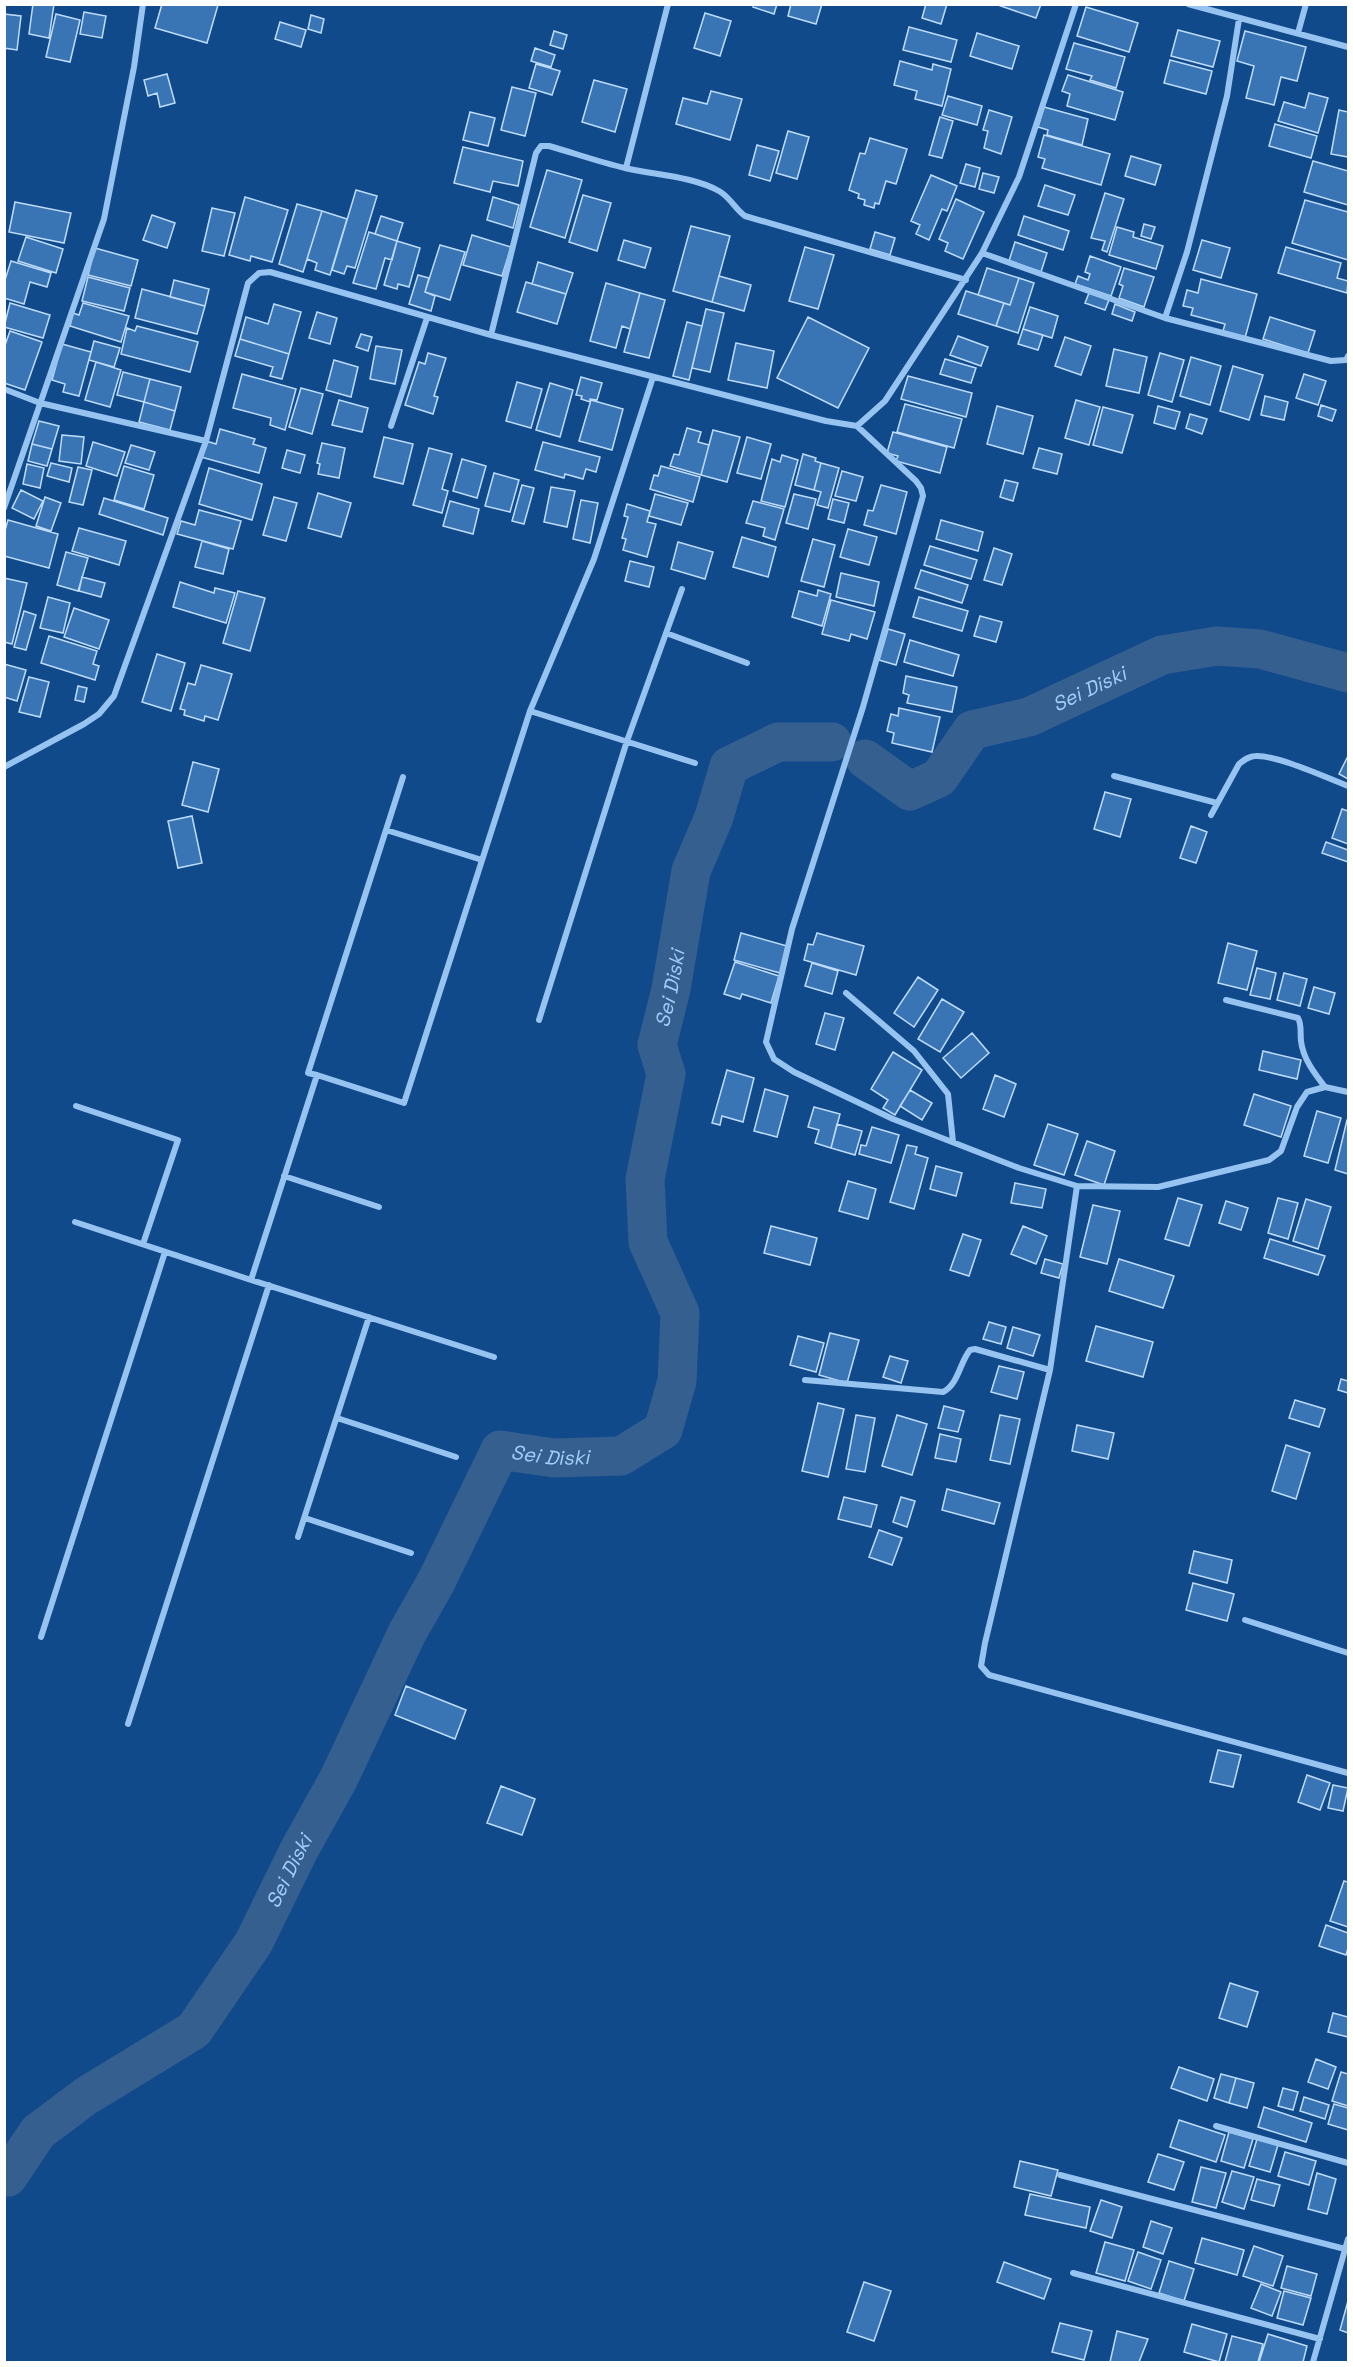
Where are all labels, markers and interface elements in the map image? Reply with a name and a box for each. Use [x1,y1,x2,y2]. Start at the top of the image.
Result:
water label: Sei Diski [1048,660,1132,717]
water label: Sei Diski [649,946,691,1030]
water label: Sei Diski [509,1439,592,1472]
water label: Sei Diski [260,1828,319,1912]

